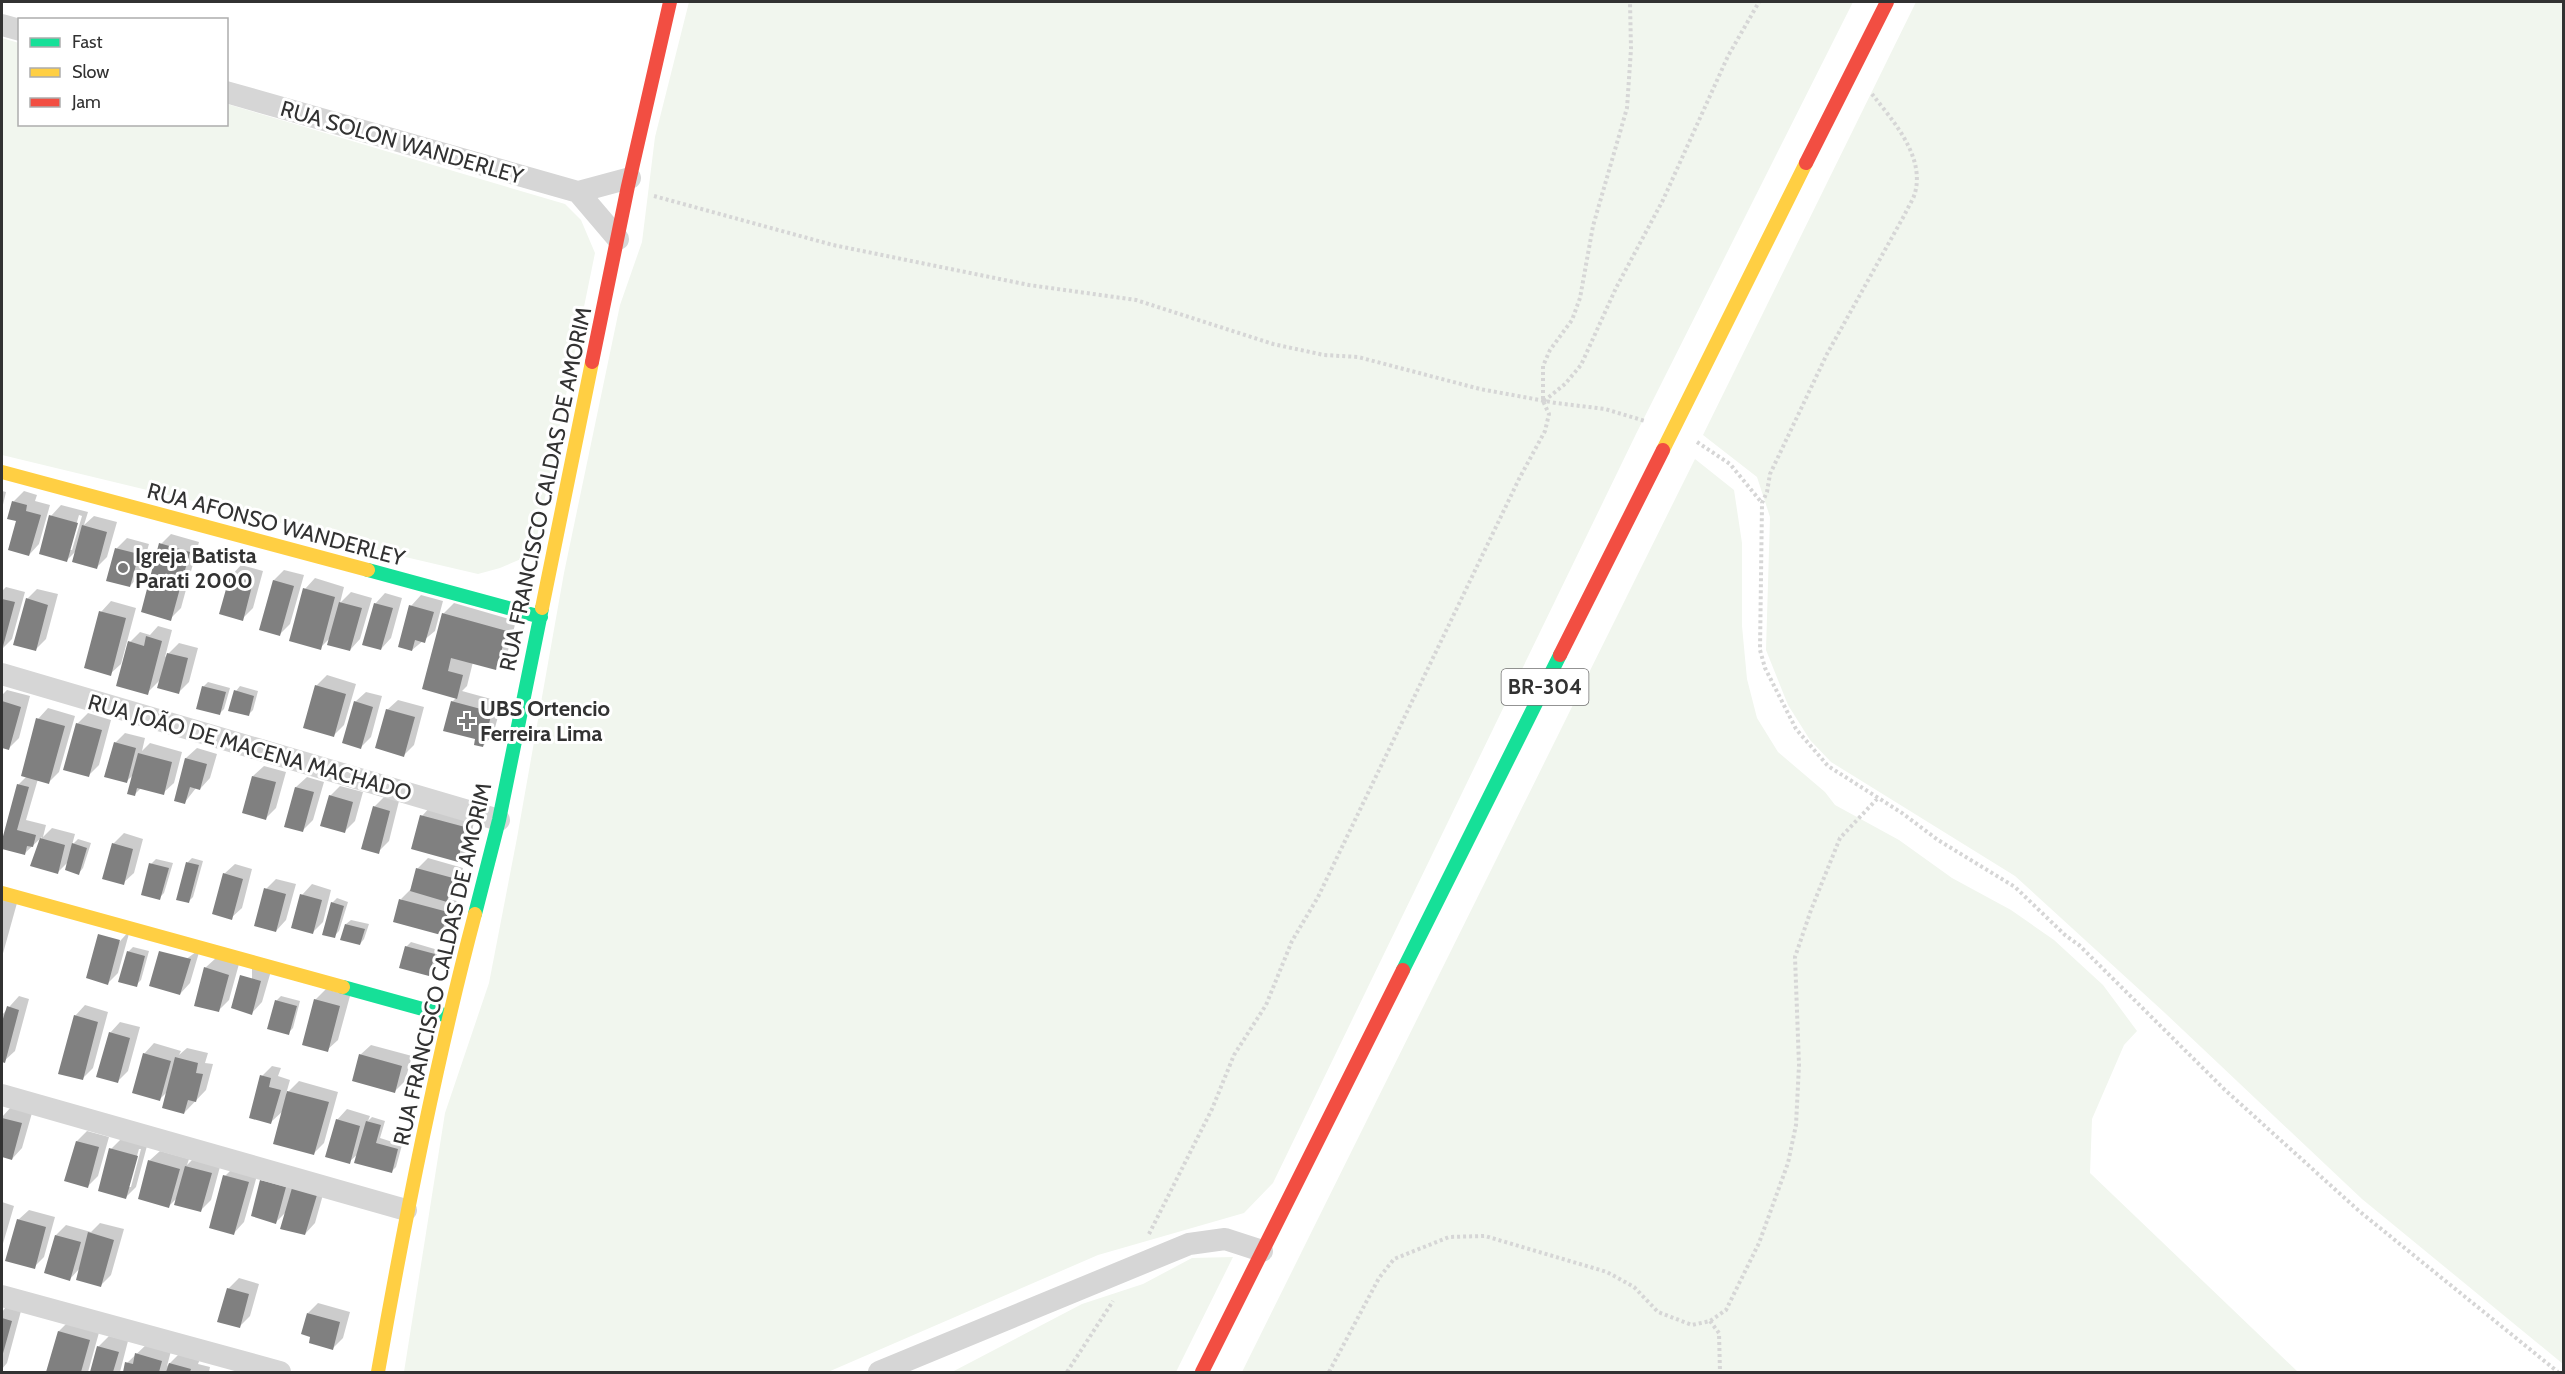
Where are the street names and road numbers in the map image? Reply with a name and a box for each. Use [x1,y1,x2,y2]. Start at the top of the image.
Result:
street label: RUA SOLON WANDERLEY [277,95,527,190]
street label: RUA FRANCISCO CALDAS DE AMORIM [494,305,597,674]
street label: RUA AFONSO WANDERLEY [144,477,408,572]
road number: BR-304 [1502,669,1588,705]
street label: RUA JOÃO DE MACENA MACHADO [85,688,415,807]
street label: RUA FRANCISCO CALDAS DE AMORIM [388,780,497,1148]

